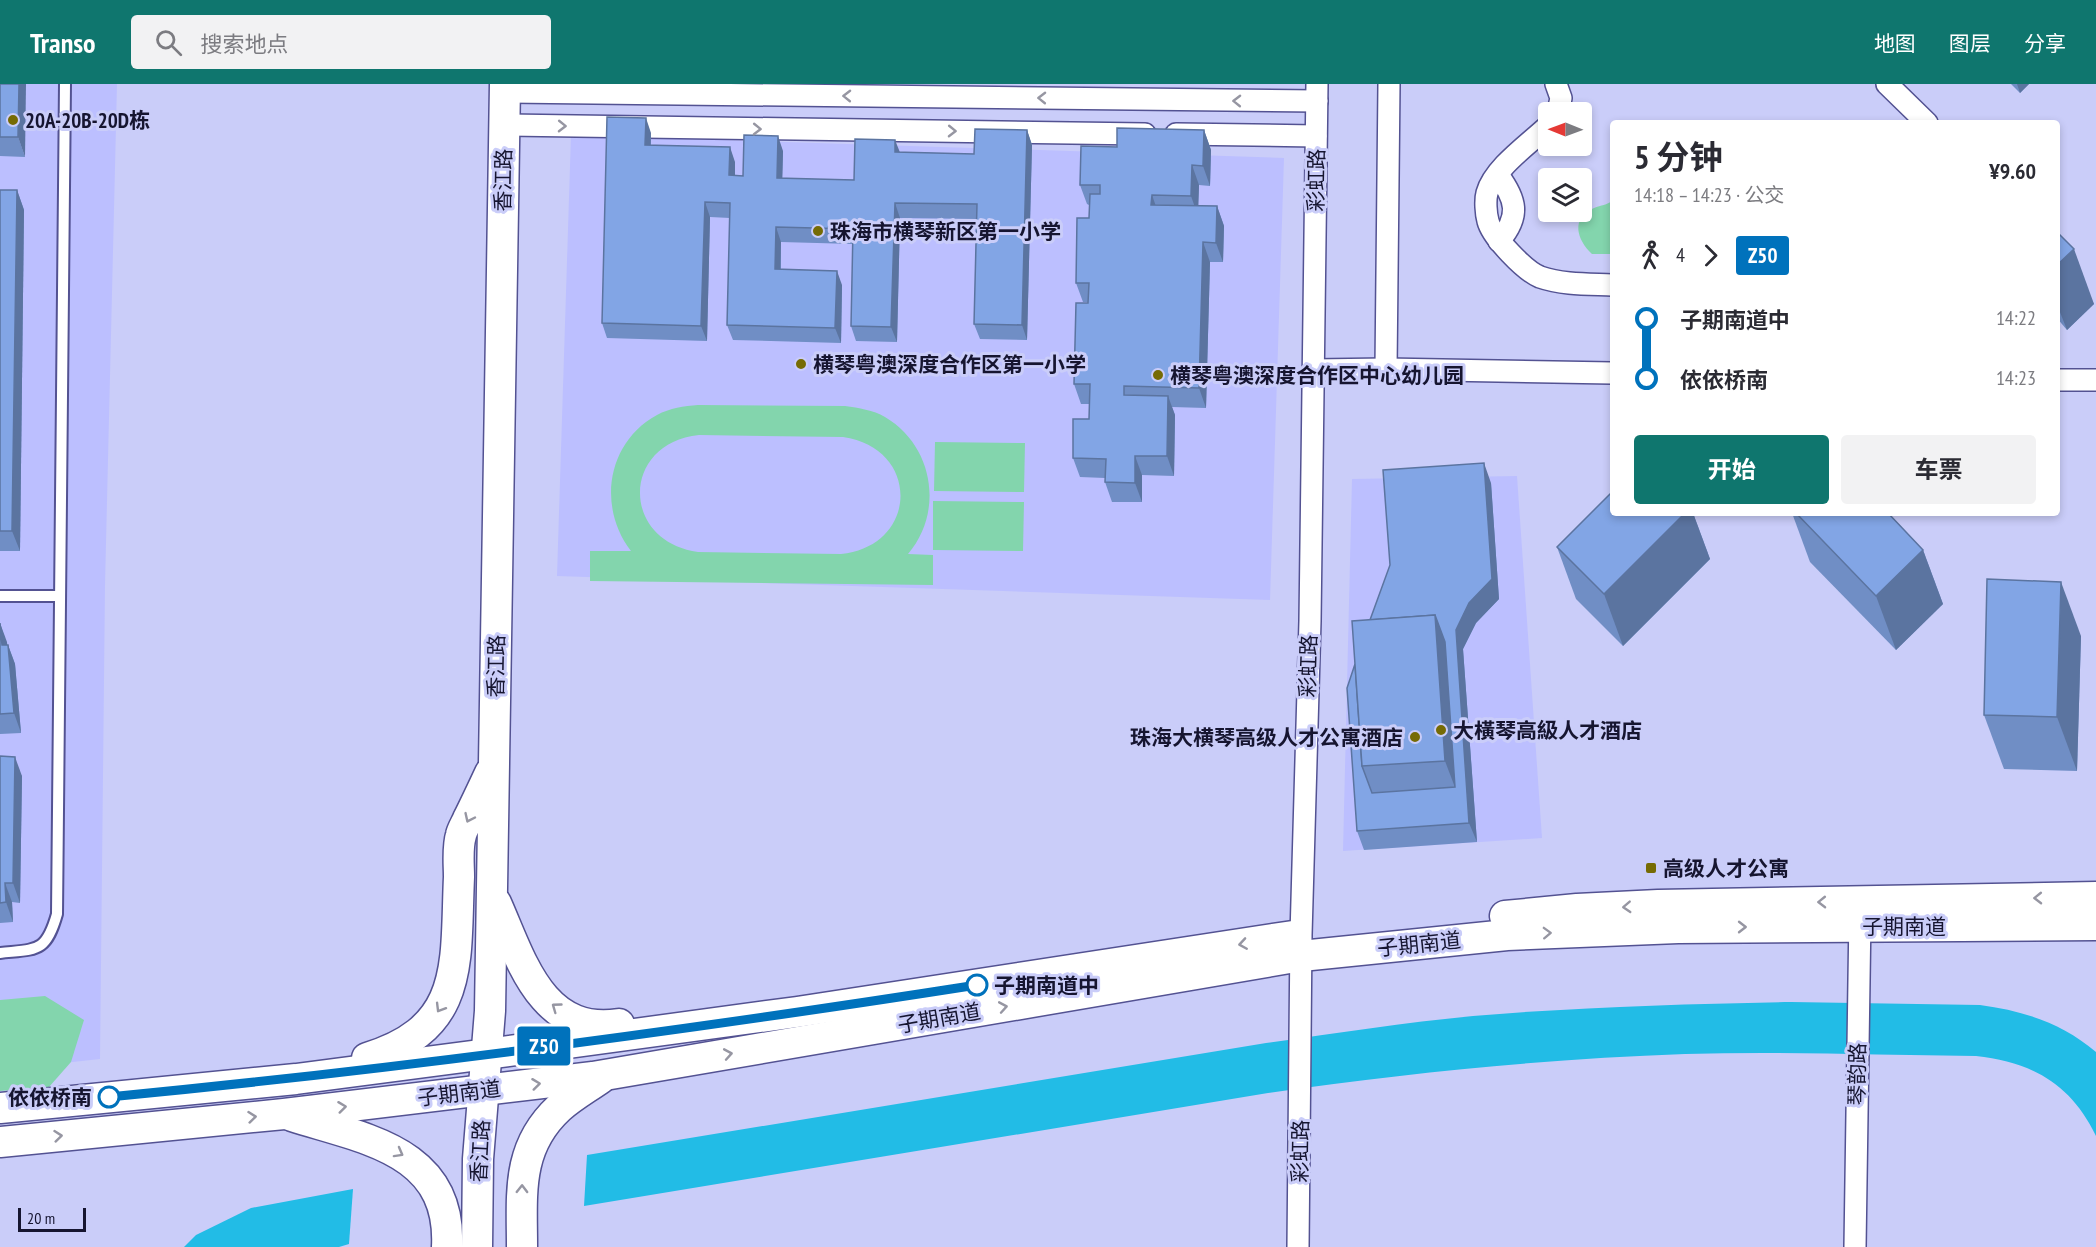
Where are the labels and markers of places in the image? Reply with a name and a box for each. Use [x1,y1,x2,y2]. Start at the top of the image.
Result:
place label: 20A-20B-20D栋 [25,107,150,134]
marker: 20A-20B-20D栋 [6,113,20,127]
place label: 珠海市横琴新区第一小学 [830,218,1061,245]
marker: 珠海市横琴新区第一小学 [811,224,825,238]
place label: 横琴粤澳深度合作区第一小学 [813,351,1086,378]
marker: 横琴粤澳深度合作区第一小学 [794,357,808,371]
place label: 横琴粤澳深度合作区中心幼儿园 [1170,362,1464,389]
marker: 横琴粤澳深度合作区中心幼儿园 [1151,368,1165,382]
place label: 大橫琴高級人才酒店 [1453,717,1642,744]
marker: 大橫琴高級人才酒店 [1434,723,1448,737]
place label: 珠海大横琴高级人才公寓酒店 [1130,724,1403,751]
marker: 珠海大横琴高级人才公寓酒店 [1408,730,1422,744]
place label: 高级人才公寓 [1663,855,1789,882]
marker: 高级人才公寓 [1644,861,1658,875]
place label: 子期南道中 [994,972,1099,999]
marker: 子期南道中 [966,974,988,996]
place label: 依依桥南 [8,1084,92,1111]
marker: 依依桥南 [98,1086,120,1108]

